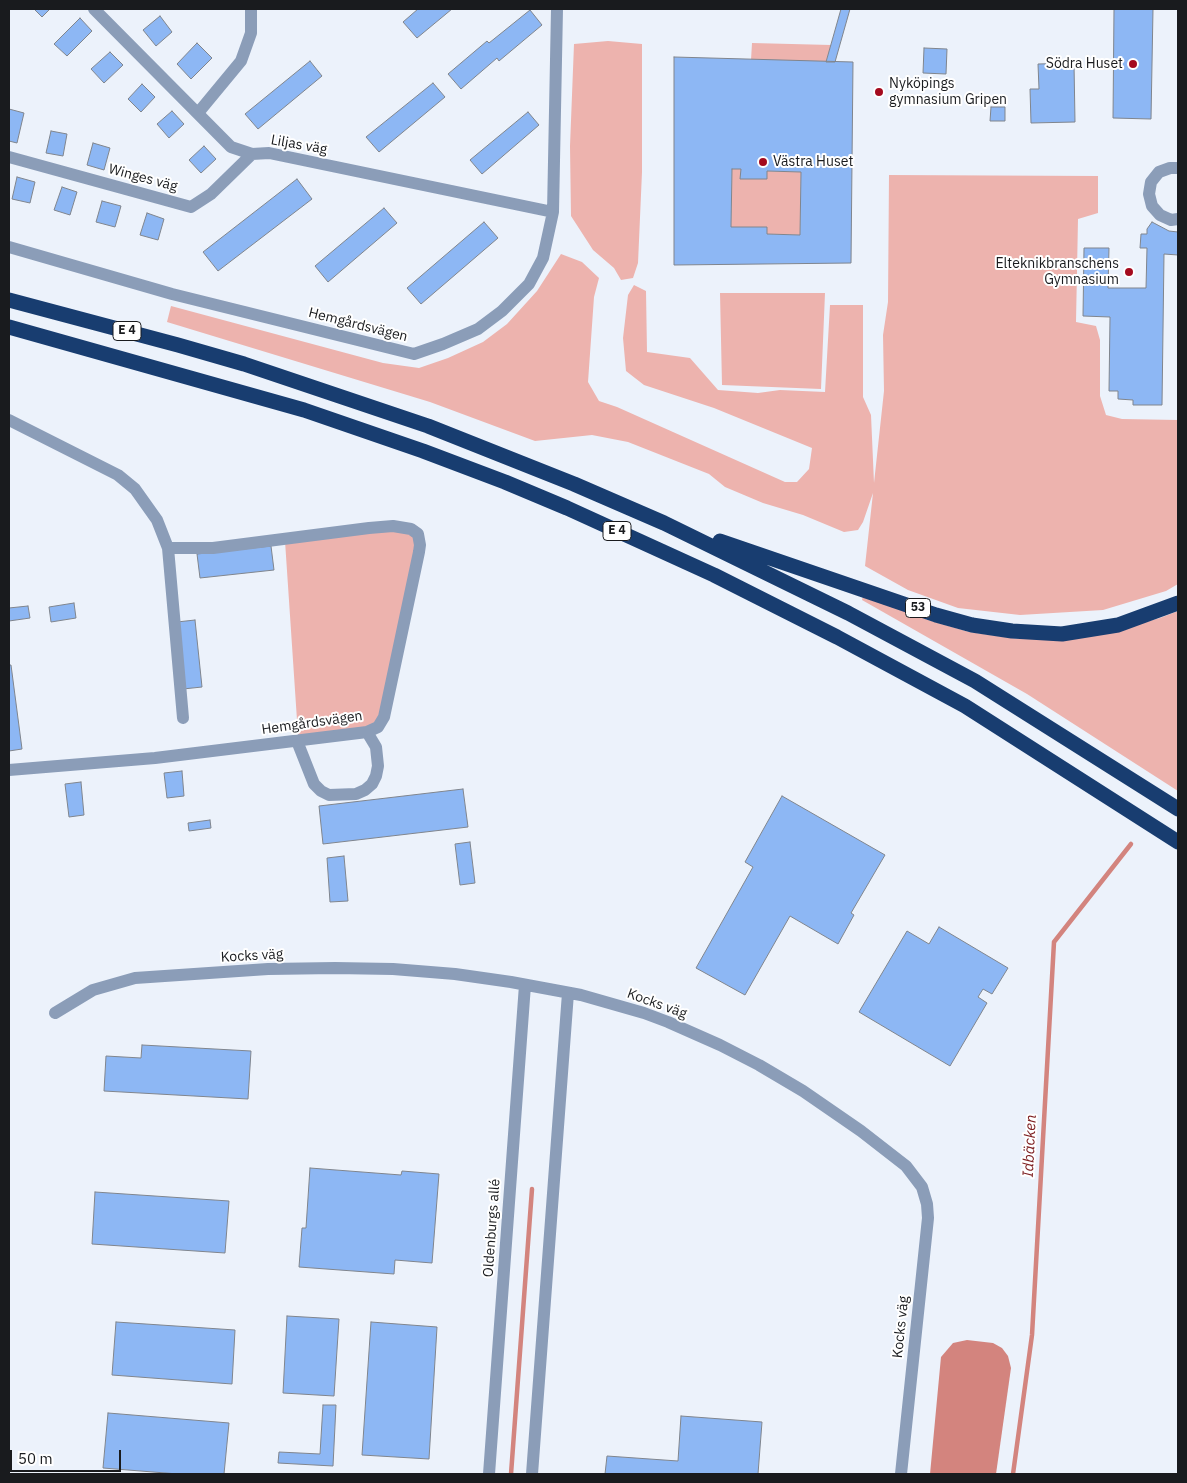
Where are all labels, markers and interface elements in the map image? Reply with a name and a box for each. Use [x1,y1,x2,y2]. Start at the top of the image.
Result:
place label: Södra Huset [1046,56,1123,72]
marker: Södra Huset [1127,58,1139,70]
place label: Nyköpings gymnasium Gripen [889,76,1007,108]
marker: Nyköpings gymnasium Gripen [873,86,885,98]
street label: Liljas väg [269,132,329,158]
place label: Västra Huset [773,154,853,170]
marker: Västra Huset [757,156,769,168]
street label: Winges väg [107,161,179,195]
place label: Elteknikbranschens Gymnasium [995,256,1119,288]
marker: Elteknikbranschens Gymnasium [1123,266,1135,278]
street label: Hemgårdsvägen [307,305,409,345]
road number: E 4 [113,322,141,341]
road number: E 4 [603,522,631,540]
road number: 53 [906,598,930,618]
street label: Hemgårdsvägen [261,708,363,738]
street label: Kocks väg [220,946,284,966]
street label: Kocks väg [625,985,689,1023]
water label: Idbäcken [1019,1114,1041,1178]
street label: Oldenburgs allé [480,1178,504,1278]
street label: Kocks väg [889,1295,913,1359]
scale bar [12,1440,124,1472]
text: 50 m [18,1449,53,1468]

